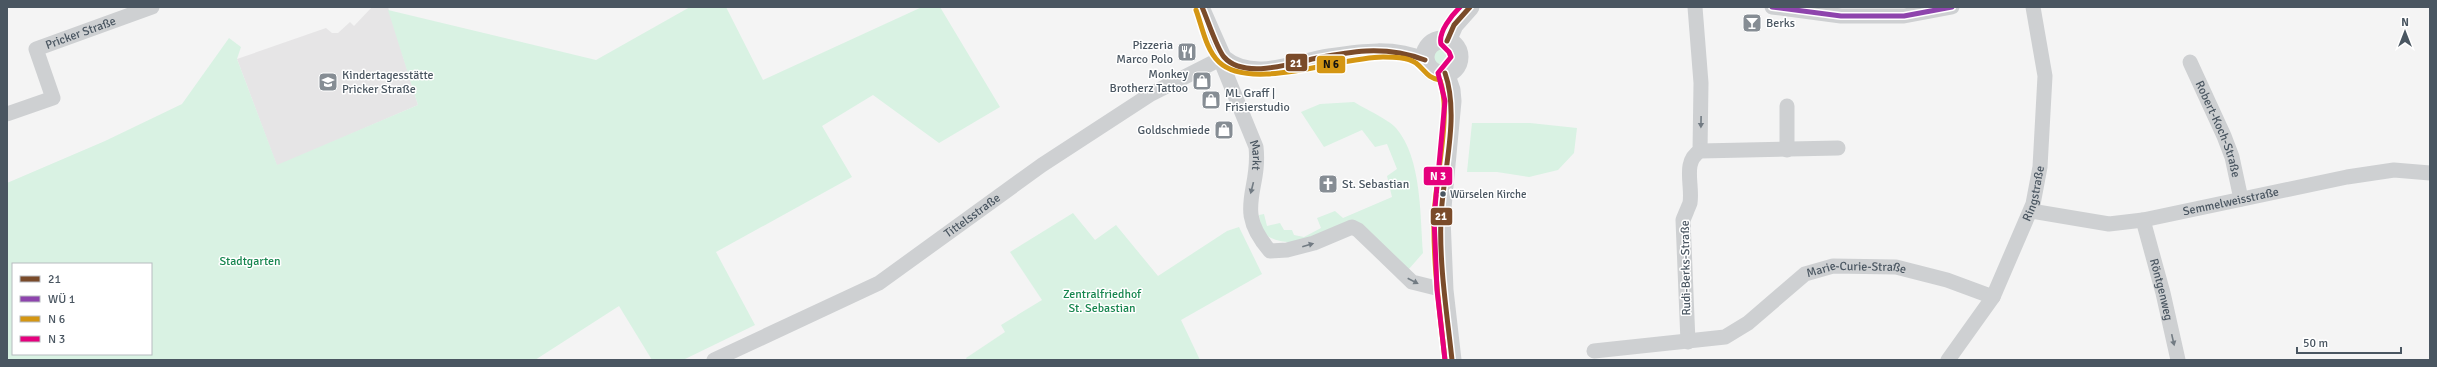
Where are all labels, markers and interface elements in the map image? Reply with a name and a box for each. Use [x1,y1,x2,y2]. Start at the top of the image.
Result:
bar icon: Berks [1741,12,1763,34]
north arrow [2385,12,2425,52]
street label: Pricker Straße [43,13,118,52]
place label: Berks [1766,16,1795,31]
text: N [2401,16,2409,29]
place label: Pizzeria Marco Polo [1116,38,1173,67]
restaurant icon: Pizzeria Marco Polo [1176,41,1198,63]
line badge: 21 [1285,53,1308,72]
line badge: N 6 [1316,55,1346,74]
text: 21 [1290,57,1302,70]
text: N 6 [1323,58,1339,71]
place label: Monkey Brotherz Tattoo [1110,67,1188,96]
place label: Kindertagesstätte Pricker Straße [342,68,434,97]
shop icon: Monkey Brotherz Tattoo [1191,70,1213,92]
school or university icon: Kindertagesstätte Pricker Straße [317,71,339,93]
street label: Robert-Koch-Straße [2192,78,2244,179]
place label: ML Graff | Frisierstudio [1225,86,1290,115]
shop icon: ML Graff | Frisierstudio [1200,89,1222,111]
one-way arrow [1698,116,1704,129]
shop icon: Goldschmiede [1213,119,1235,141]
place label: Goldschmiede [1138,123,1210,138]
street label: Markt [1246,137,1264,171]
street label: Ringstraße [2019,165,2048,224]
line badge: N 3 [1423,166,1453,186]
text: N 3 [1430,170,1446,183]
church icon: St. Sebastian [1317,173,1339,195]
place label: St. Sebastian [1342,177,1409,192]
one-way arrow [1248,182,1254,194]
street label: Semmelweisstraße [2181,184,2280,219]
place label: Würselen Kirche [1450,188,1526,201]
marker: Würselen Kirche [1438,189,1448,199]
street label: Tittelsstraße [941,190,1003,241]
line badge: 21 [1430,207,1453,226]
text: 21 [1435,210,1447,223]
street label: Rudi-Berks-Straße [1678,220,1694,316]
one-way arrow [1302,242,1314,248]
park label: Stadtgarten [219,254,281,269]
street label: Röntgenweg [2146,257,2176,322]
street label: Marie-Curie-Straße [1805,258,1908,281]
legend [12,263,152,355]
text: 21 [48,272,61,287]
one-way arrow [1408,278,1419,284]
park label: Zentralfriedhof St. Sebastian [1063,287,1142,316]
text: WÜ 1 [48,292,75,307]
text: N 6 [48,312,65,327]
scale bar [2297,329,2401,355]
text: N 3 [48,332,65,347]
one-way arrow [2171,333,2177,346]
text: 50 m [2303,336,2328,351]

